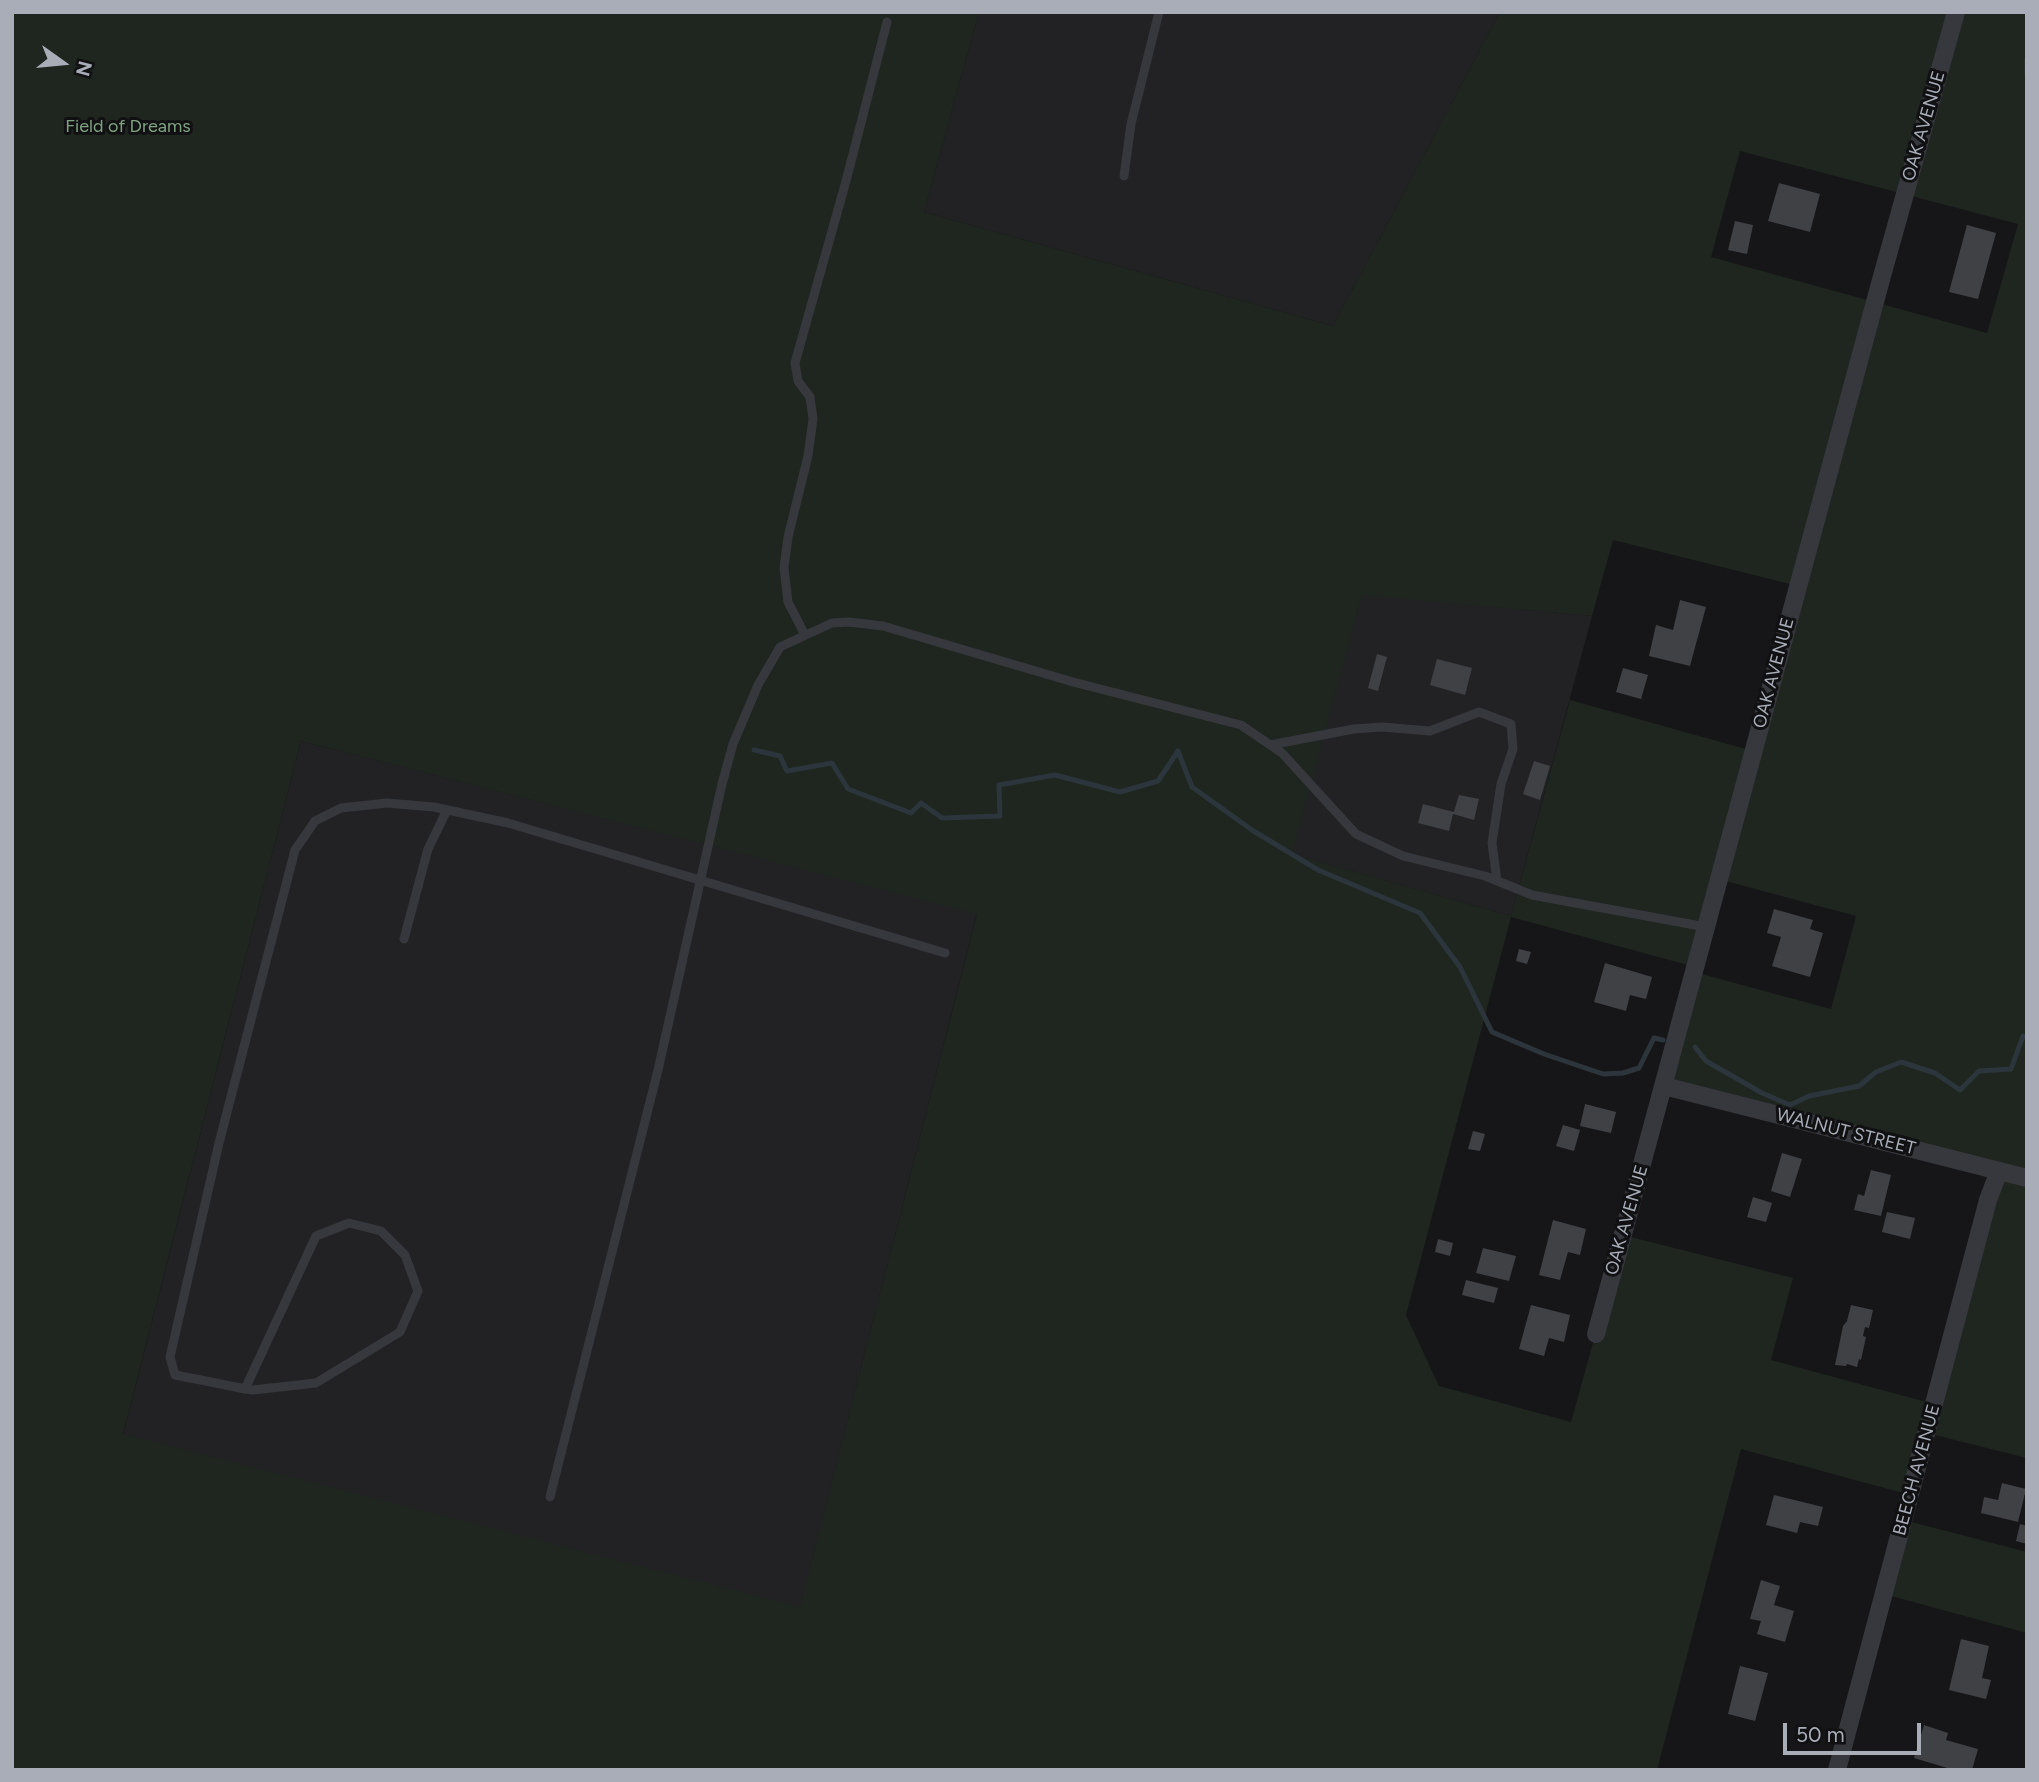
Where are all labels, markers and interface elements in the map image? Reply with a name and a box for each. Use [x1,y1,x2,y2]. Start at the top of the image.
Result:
north arrow [28,28,98,98]
text: N [71,58,97,79]
street label: OAK AVENUE [1898,69,1950,183]
park label: Field of Dreams [65,116,191,138]
street label: OAK AVENUE [1749,615,1799,731]
street label: WALNUT STREET [1774,1104,1918,1160]
street label: OAK AVENUE [1601,1163,1653,1277]
street label: BEECH AVENUE [1889,1402,1945,1538]
scale bar [1787,1708,1925,1752]
text: 50 m [1796,1722,1845,1747]

